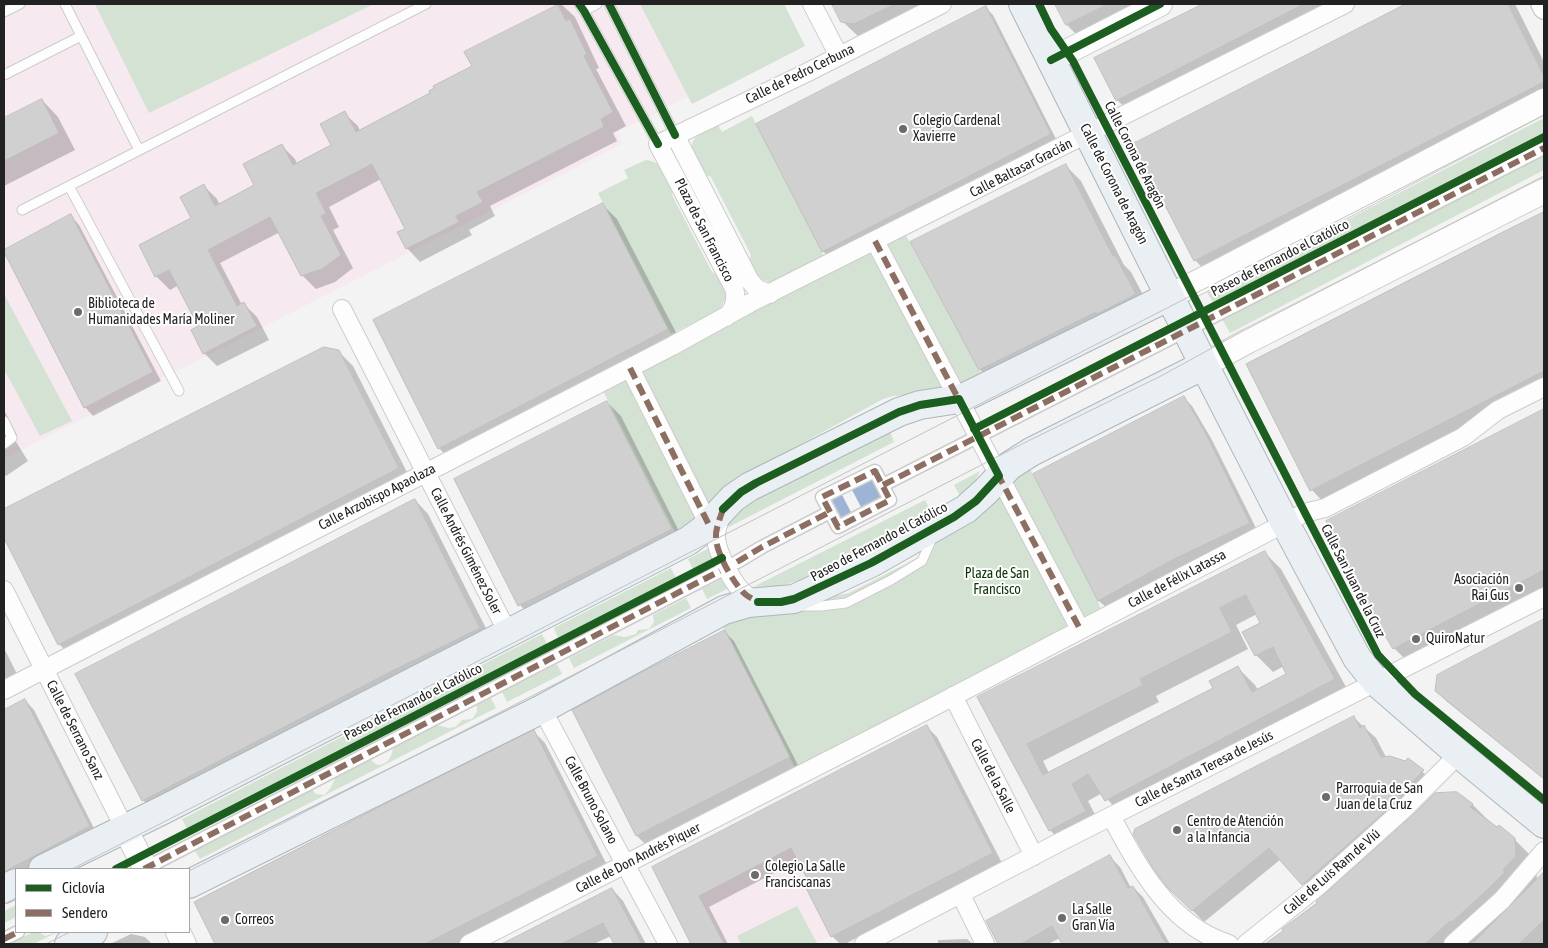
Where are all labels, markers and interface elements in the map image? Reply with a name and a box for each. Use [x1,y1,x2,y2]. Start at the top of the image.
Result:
street label: Calle de Pedro Cerbuna [743,40,857,108]
street label: Calle Corona de Aragón [1101,98,1169,212]
place label: Colegio Cardenal Xavierre [913,113,1000,146]
street label: Calle de Corona de Aragón [1076,121,1152,247]
marker: Colegio Cardenal Xavierre [897,123,909,135]
street label: Calle Baltasar Gracián [967,135,1075,201]
street label: Plaza de San Francisco [671,175,737,285]
street label: Paseo de Fernando el Católico [1208,216,1352,300]
place label: Biblioteca de Humanidades María Moliner [88,296,234,328]
marker: Biblioteca de Humanidades María Moliner [72,306,84,318]
street label: Calle Arzobispo Apaolaza [316,460,438,534]
street label: Calle Andrés Giménez Soler [427,485,505,617]
street label: Paseo de Fernando el Católico [808,499,950,585]
street label: Calle San Juan de la Cruz [1317,521,1389,641]
street label: Calle de Félix Latassa [1125,546,1229,612]
park label: Plaza de San Francisco [965,566,1029,598]
place label: Asociación Rai Gus [1454,572,1509,604]
marker: Asociación Rai Gus [1513,582,1525,594]
place label: QuiroNatur [1426,631,1485,647]
marker: QuiroNatur [1410,633,1422,645]
street label: Paseo de Fernando el Católico [341,660,485,744]
street label: Calle de Serrano Sanz [43,677,107,783]
street label: Calle de Santa Teresa de Jesús [1132,727,1276,811]
street label: Calle de la Salle [967,736,1019,816]
street label: Calle Bruno Solano [561,753,621,847]
place label: Parroquia de San Juan de la Cruz [1336,781,1423,814]
marker: Parroquia de San Juan de la Cruz [1320,791,1332,803]
place label: Centro de Atención a la Infancia [1187,814,1284,846]
street label: Calle de Don Andrés Piquer [573,819,703,897]
marker: Centro de Atención a la Infancia [1171,824,1183,836]
street label: Calle de Luis Ram de Viú [1280,825,1384,919]
place label: Colegio La Salle Franciscanas [765,859,845,892]
legend [15,868,190,933]
marker: Colegio La Salle Franciscanas [749,869,761,881]
text: Ciclovía [62,879,105,896]
place label: La Salle Gran Vía [1072,902,1115,934]
text: Sendero [62,904,108,921]
place label: Correos [235,912,274,928]
marker: La Salle Gran Vía [1056,912,1068,924]
marker: Correos [219,914,231,926]

